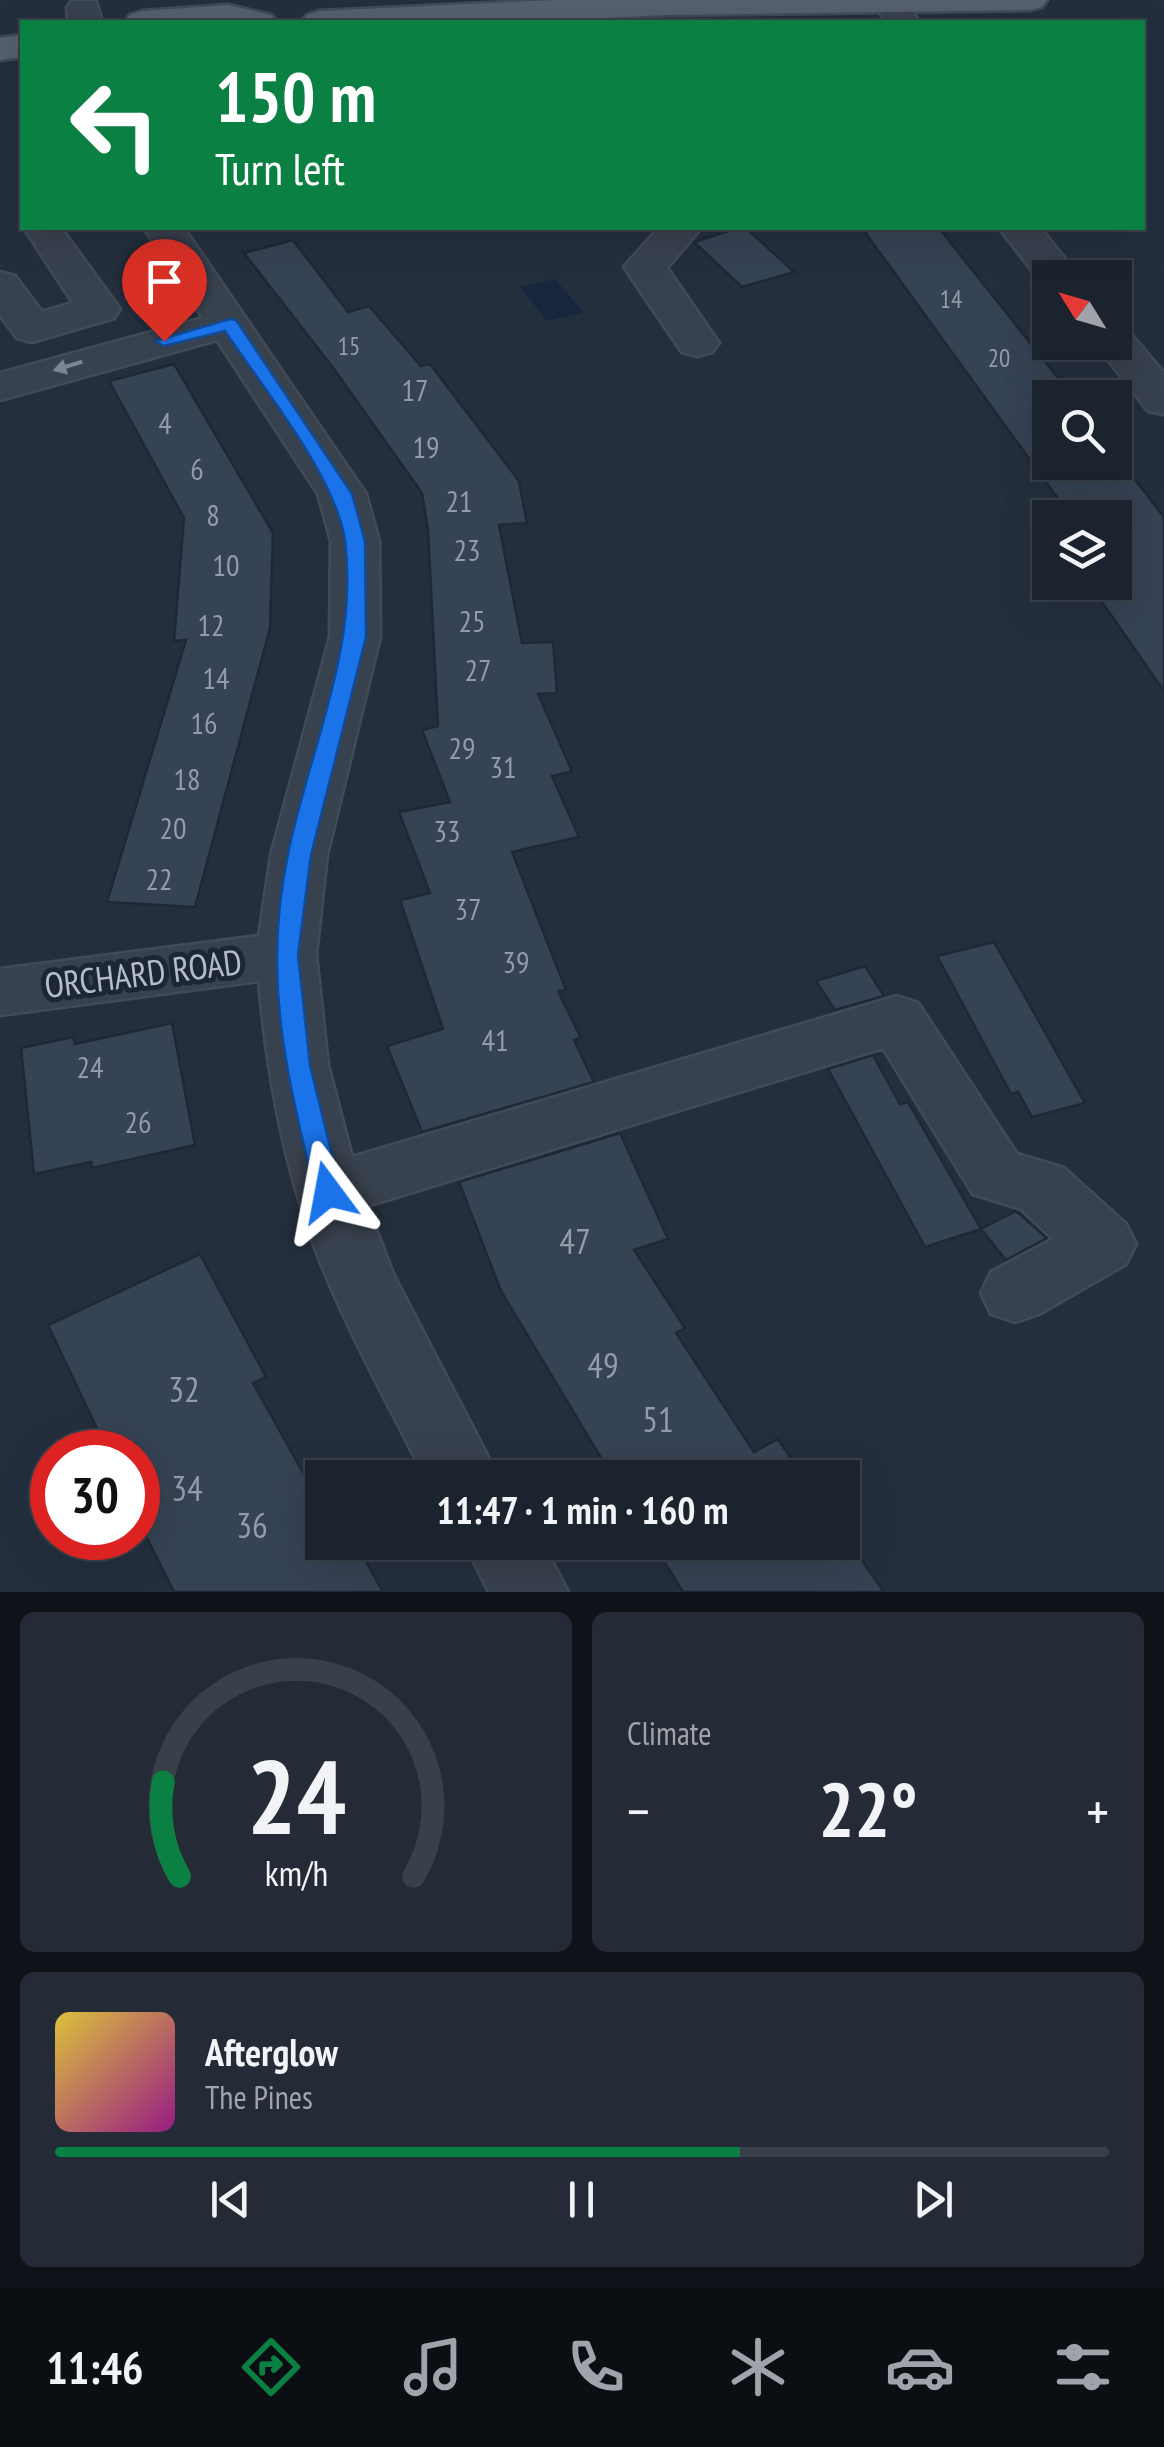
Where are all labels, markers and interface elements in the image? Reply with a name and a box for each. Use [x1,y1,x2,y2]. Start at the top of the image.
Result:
text: 150 m [215,51,376,141]
icon: left [50,60,180,190]
text: Turn left [215,139,345,197]
pin [122,239,207,342]
icon: arrive [137,254,192,309]
north arrow [1032,260,1132,360]
map controls [1032,260,1132,600]
house number: 14 [940,283,962,315]
house number: 15 [338,330,360,362]
house number: 20 [988,342,1010,374]
one-way arrow [52,360,82,375]
house number: 17 [402,370,429,409]
button: search [1032,380,1132,480]
house number: 4 [158,403,172,442]
house number: 19 [413,427,440,466]
house number: 6 [190,449,204,488]
house number: 21 [446,481,473,520]
house number: 8 [206,495,220,534]
button: layers [1032,500,1132,600]
house number: 23 [454,530,481,569]
house number: 10 [213,545,240,584]
house number: 25 [459,601,486,640]
house number: 12 [198,605,225,644]
house number: 27 [465,650,492,689]
house number: 14 [203,658,230,697]
house number: 16 [191,703,218,742]
house number: 29 [449,728,476,767]
house number: 31 [490,747,517,786]
house number: 18 [174,759,201,798]
house number: 20 [160,808,187,847]
house number: 33 [434,811,461,850]
house number: 22 [146,859,173,898]
house number: 37 [455,889,482,928]
street label: ORCHARD ROAD [42,938,244,1008]
house number: 39 [503,942,530,981]
house number: 41 [482,1020,509,1059]
house number: 24 [77,1047,104,1086]
house number: 26 [125,1102,152,1141]
position arrow [276,1140,380,1244]
house number: 47 [559,1218,591,1264]
house number: 49 [587,1342,619,1388]
house number: 32 [168,1366,200,1412]
house number: 51 [642,1396,674,1442]
speed limit sign: 30 [30,1430,160,1560]
house number: 34 [171,1465,203,1511]
text: 11:47 · 1 min · 160 m [436,1485,729,1534]
house number: 36 [236,1502,268,1548]
text: Climate [627,1712,711,1754]
text: 24 [246,1728,346,1863]
text: 22° [818,1761,918,1858]
text: − [627,1775,650,1846]
text: + [1086,1775,1109,1846]
text: km/h [264,1850,328,1896]
text: Afterglow [205,2027,338,2076]
text: The Pines [205,2076,313,2118]
icon: previous [203,2172,258,2227]
icon: pause [554,2172,609,2227]
icon: next [906,2172,961,2227]
icon: directions [236,2332,306,2402]
icon: music [398,2332,468,2402]
icon: phone [561,2332,631,2402]
icon: climate [723,2332,793,2402]
icon: car [885,2332,955,2402]
icon: filters [1048,2332,1118,2402]
text: 11:46 [46,2338,144,2396]

